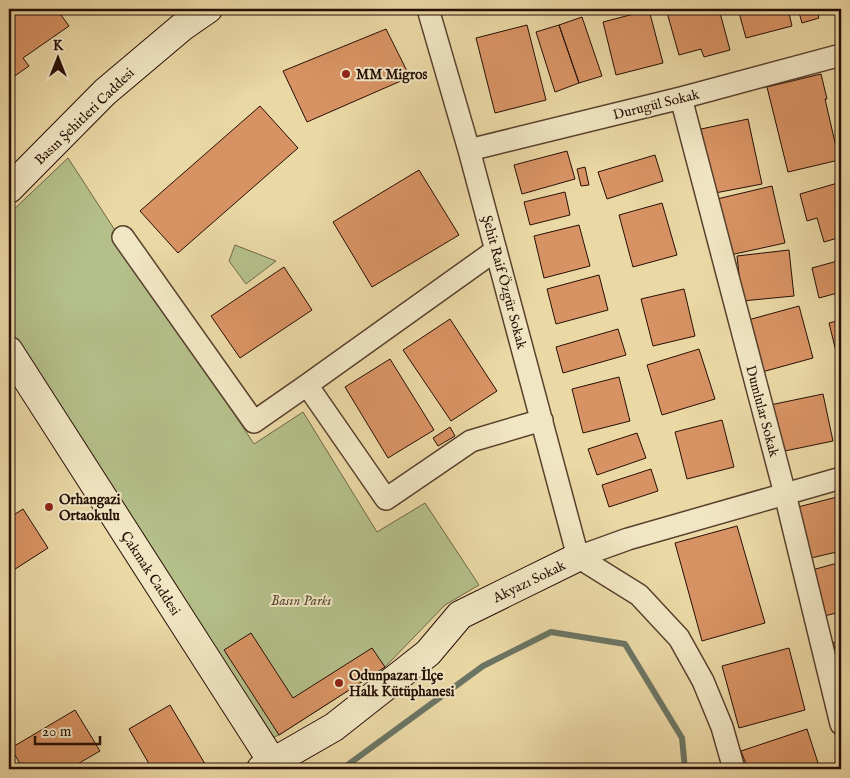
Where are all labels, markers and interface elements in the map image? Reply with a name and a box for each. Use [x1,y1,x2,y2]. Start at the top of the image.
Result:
north arrow [32,32,82,82]
text: K [53,37,64,55]
street label: Basın Şehitleri Caddesi [31,64,139,169]
place label: MM Migros [356,66,428,84]
marker: MM Migros [340,68,352,80]
street label: Durugül Sokak [611,85,702,124]
street label: Şehit Raif Özgür Sokak [477,213,532,352]
street label: Dumlular Sokak [741,363,783,460]
place label: Orhangazi Ortaokulu [59,491,121,525]
marker: Orhangazi Ortaokulu [43,501,55,513]
street label: Çakmak Caddesi [116,528,184,619]
street label: Akyazı Sokak [489,556,569,608]
park label: Basın Parkı [271,592,331,610]
place label: Odunpazarı İlçe Halk Kütüphanesi [349,666,455,701]
marker: Odunpazarı İlçe Halk Kütüphanesi [333,677,345,689]
scale bar [35,713,100,745]
text: 20 m [42,722,72,741]

